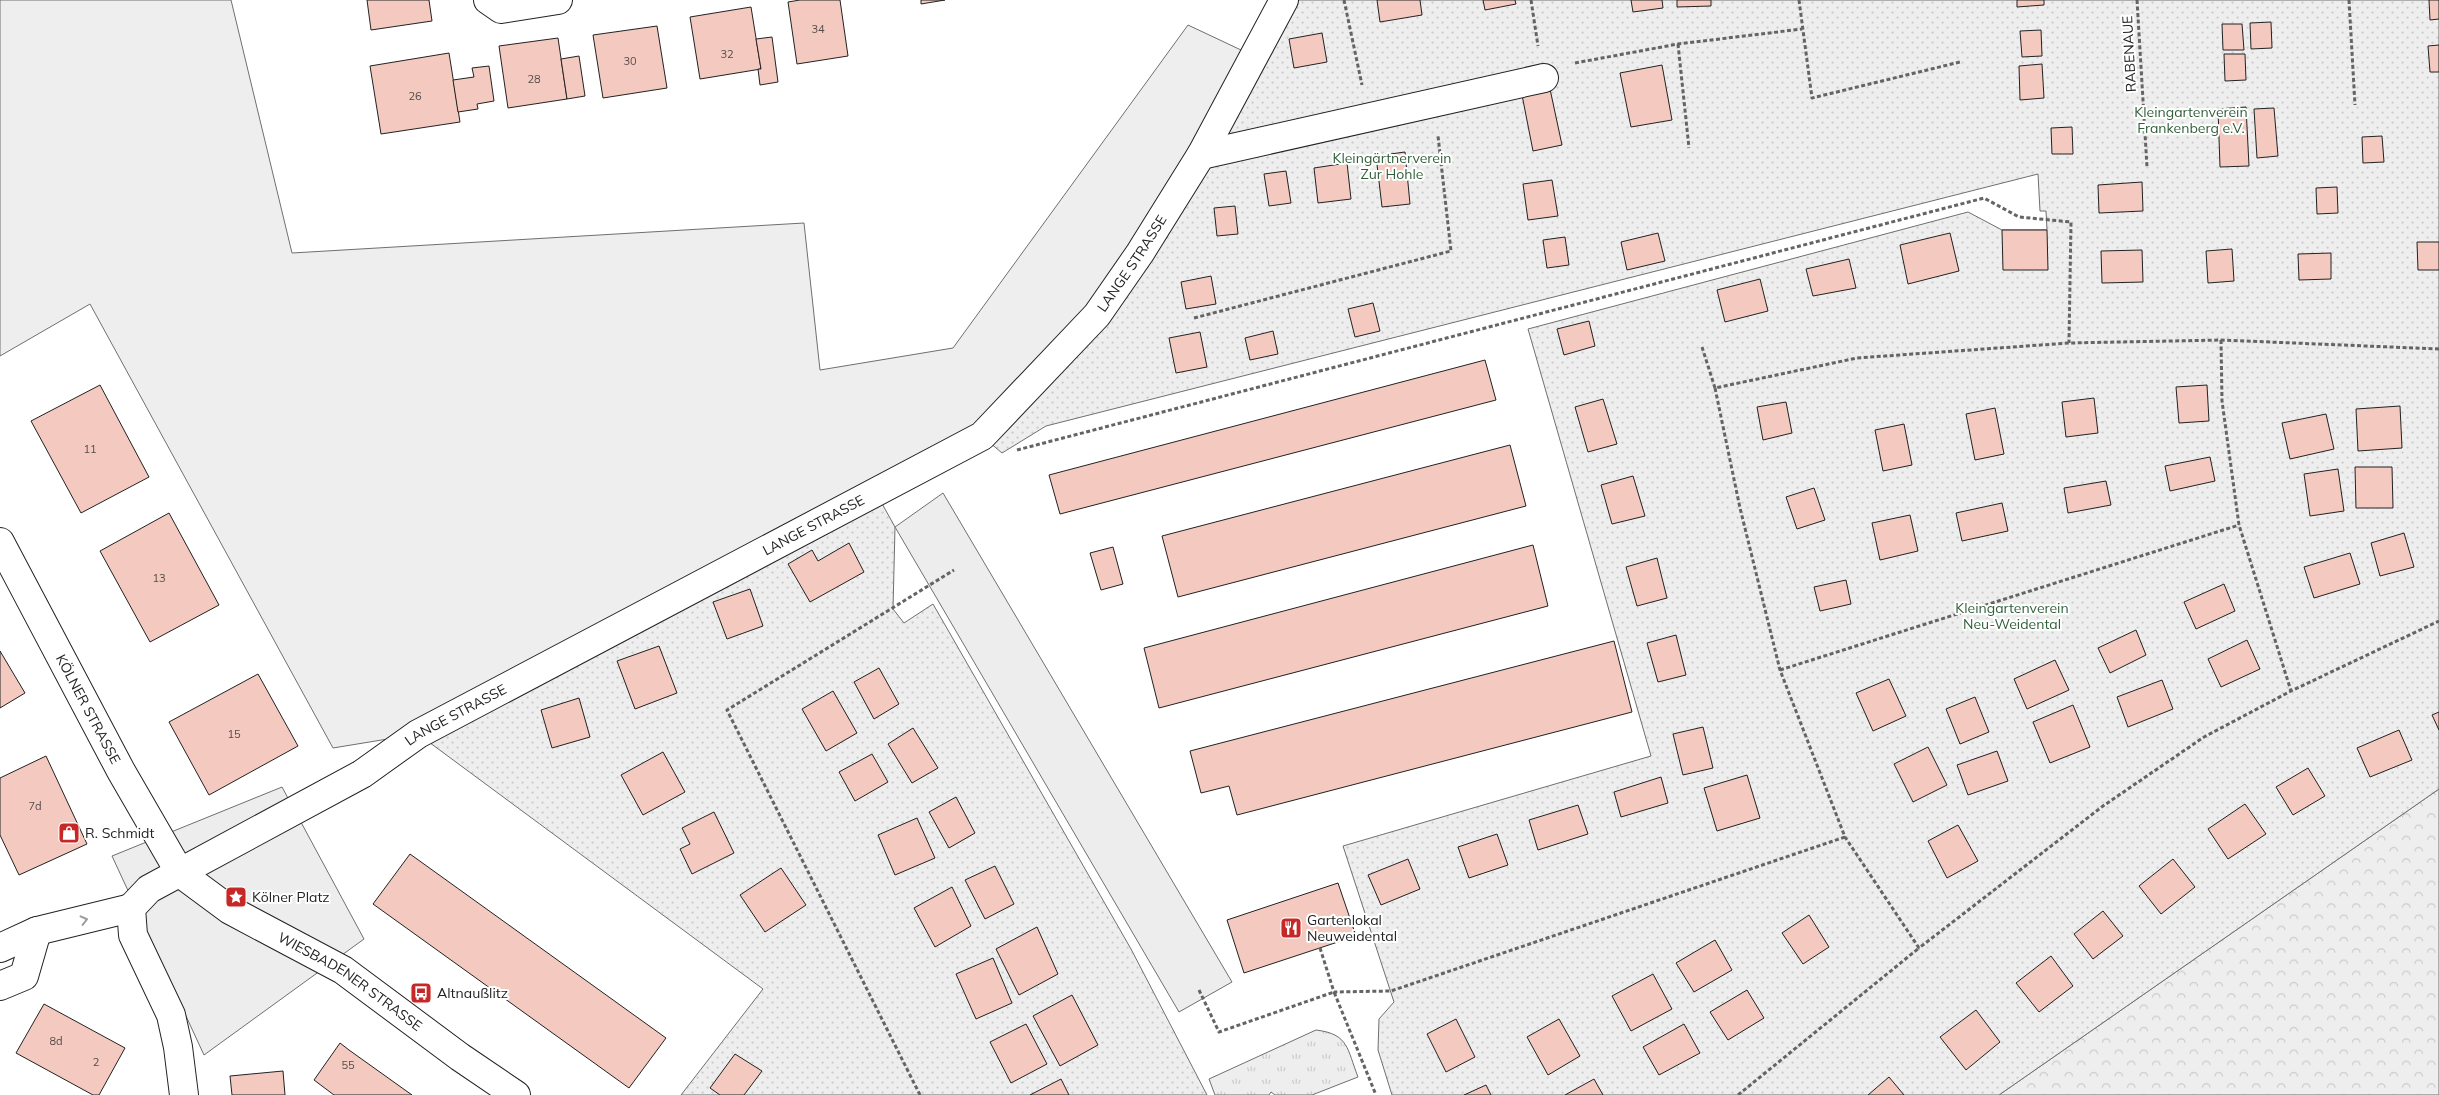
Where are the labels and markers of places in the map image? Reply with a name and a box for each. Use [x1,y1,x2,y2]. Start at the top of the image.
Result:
shop icon: R. Schmidt [57,821,81,845]
place label: R. Schmidt [85,824,155,842]
place icon: Kölner Platz [224,885,248,909]
place label: Kölner Platz [252,888,330,906]
place label: Gartenlokal Neuweidental [1307,911,1397,945]
restaurant icon: Gartenlokal Neuweidental [1279,916,1303,940]
bus stop icon: Altnaußlitz [409,981,433,1005]
place label: Altnaußlitz [437,984,508,1002]

